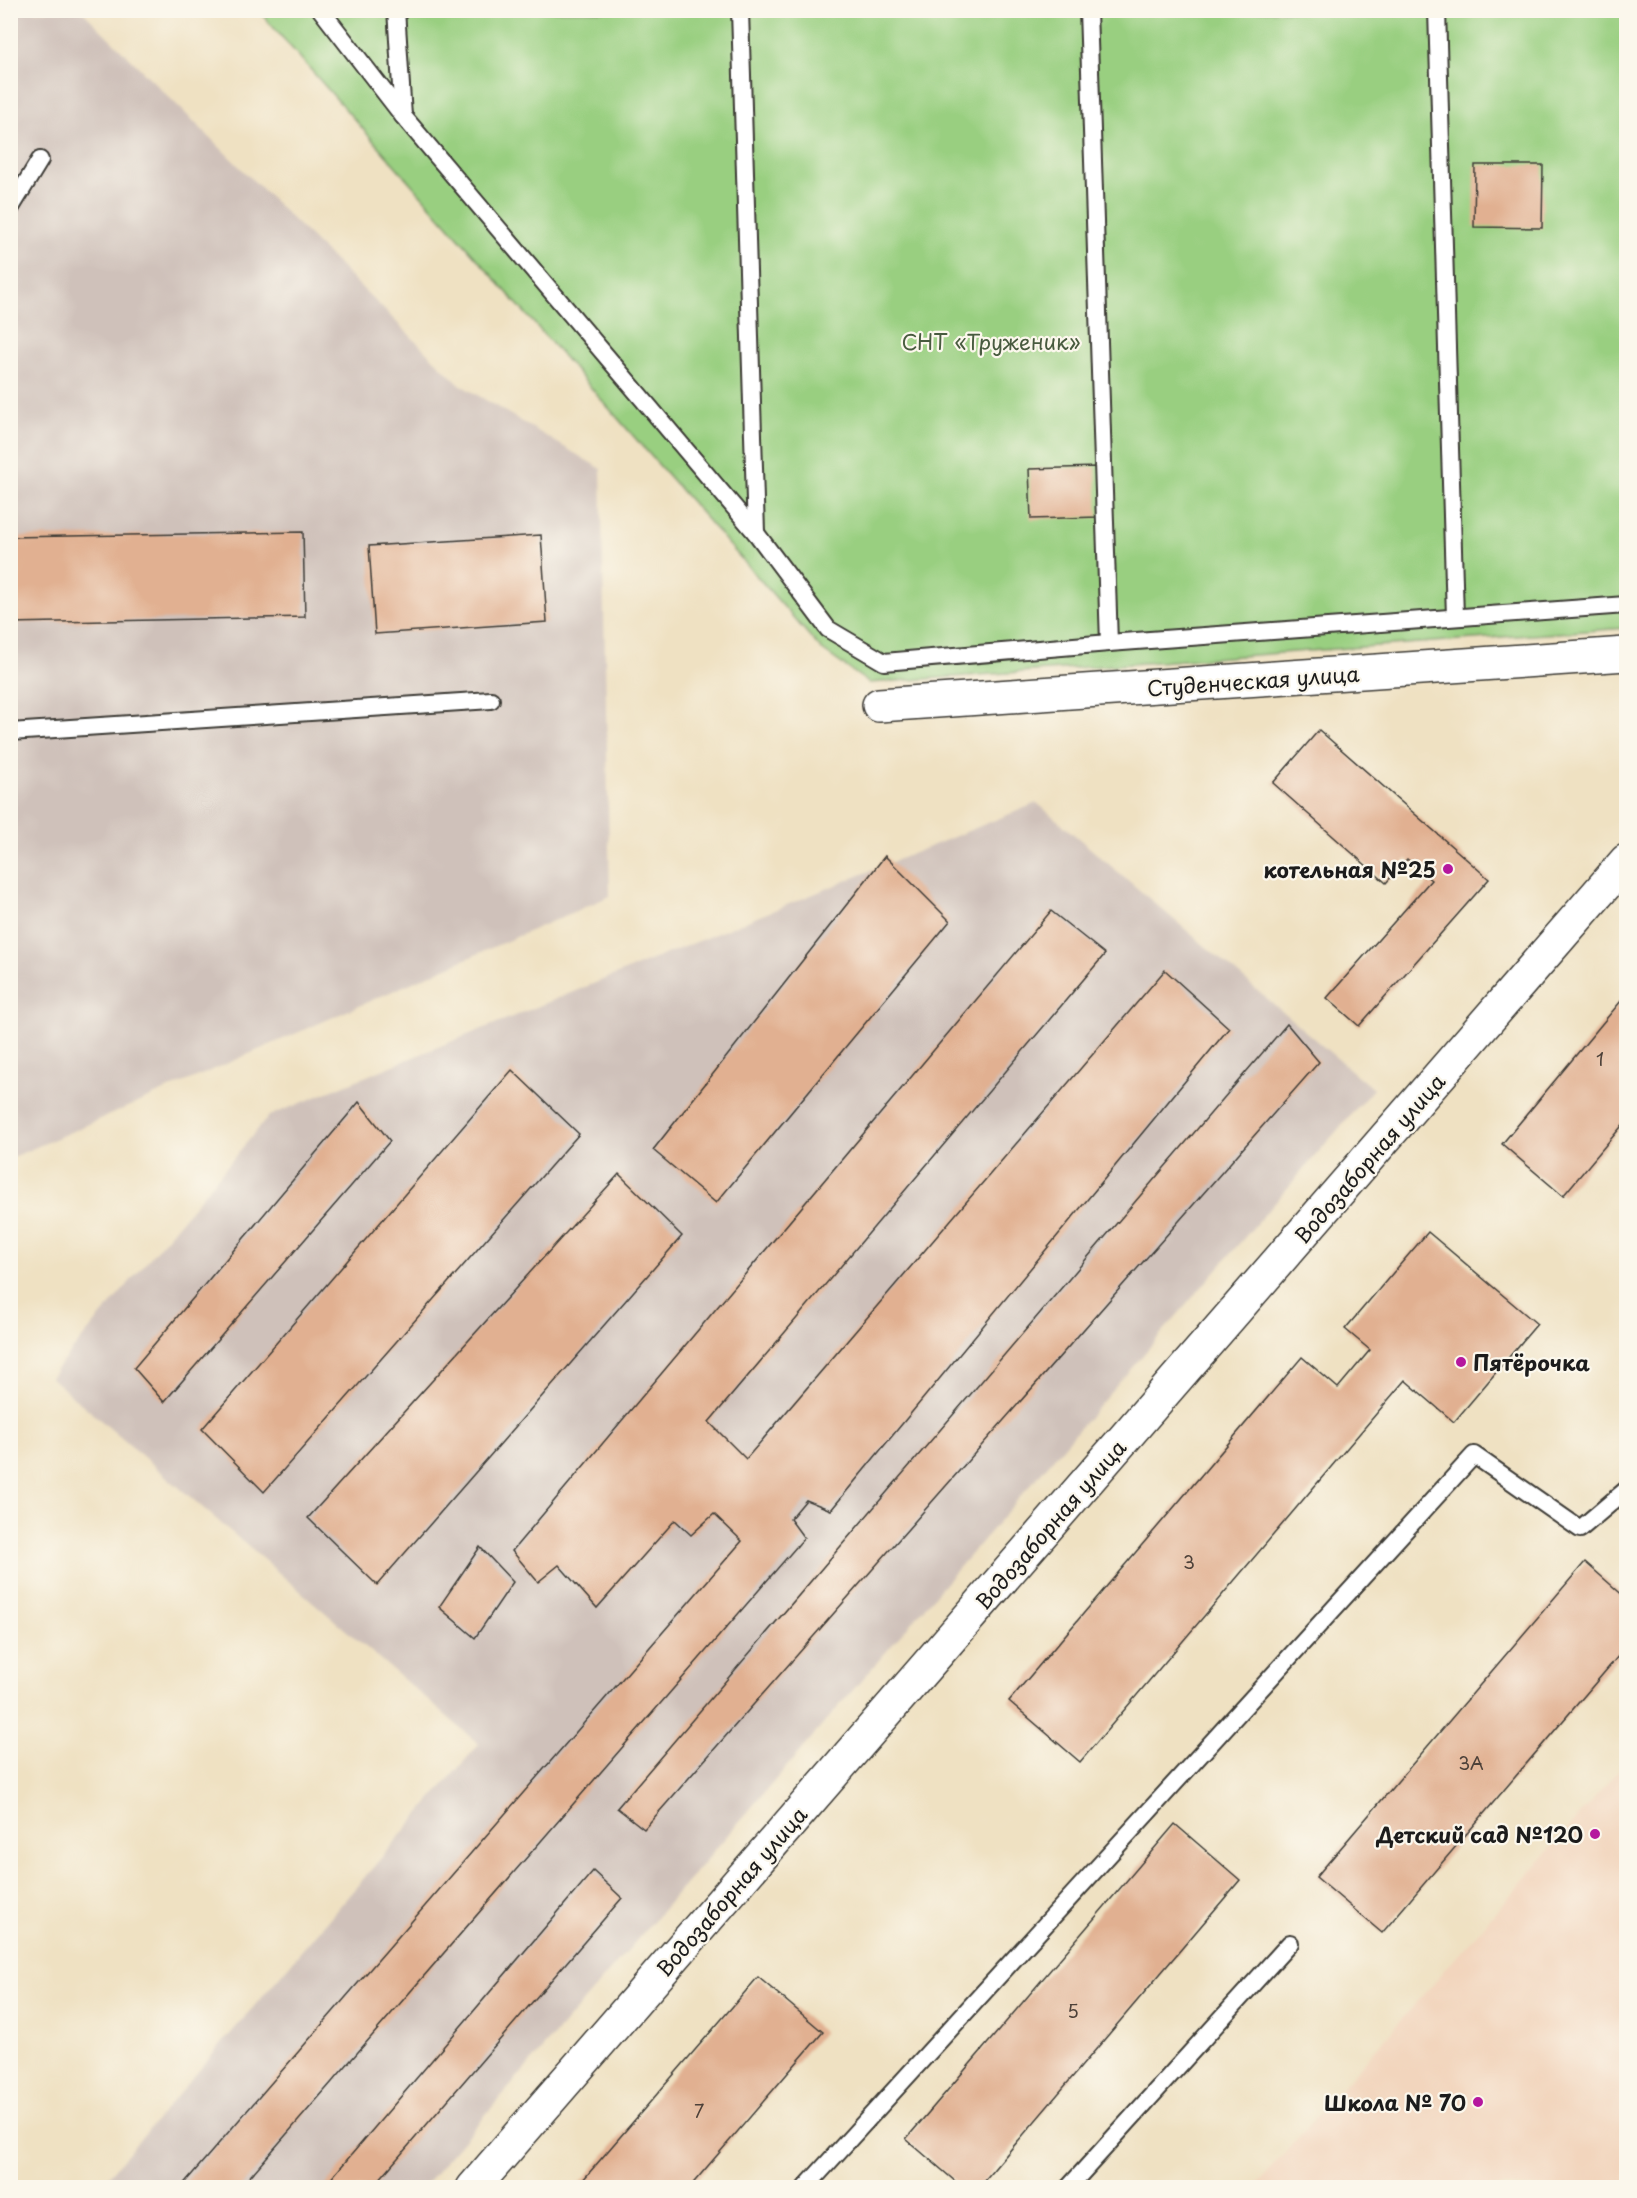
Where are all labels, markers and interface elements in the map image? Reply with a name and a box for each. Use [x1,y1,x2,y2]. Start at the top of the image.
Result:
park label: СНТ «Труженик» [901,325,1081,357]
street label: Студенческая улица [1146,657,1361,703]
place label: котельная №25 [1263,853,1436,885]
marker: котельная №25 [1441,862,1455,876]
house number: 1 [1596,1045,1604,1072]
street label: Водозаборная улица [1286,1065,1453,1250]
place label: Пятёрочка [1473,1346,1590,1378]
marker: Пятёрочка [1454,1355,1468,1369]
street label: Водозаборная улица [967,1431,1134,1616]
house number: 3 [1183,1548,1195,1575]
house number: 3А [1458,1749,1484,1776]
street label: Водозаборная улица [648,1798,815,1983]
place label: Детский сад №120 [1376,1818,1583,1850]
marker: Детский сад №120 [1588,1827,1602,1841]
house number: 5 [1067,1997,1079,2024]
place label: Школа № 70 [1324,2086,1466,2118]
marker: Школа № 70 [1471,2095,1485,2109]
house number: 7 [694,2097,704,2124]

